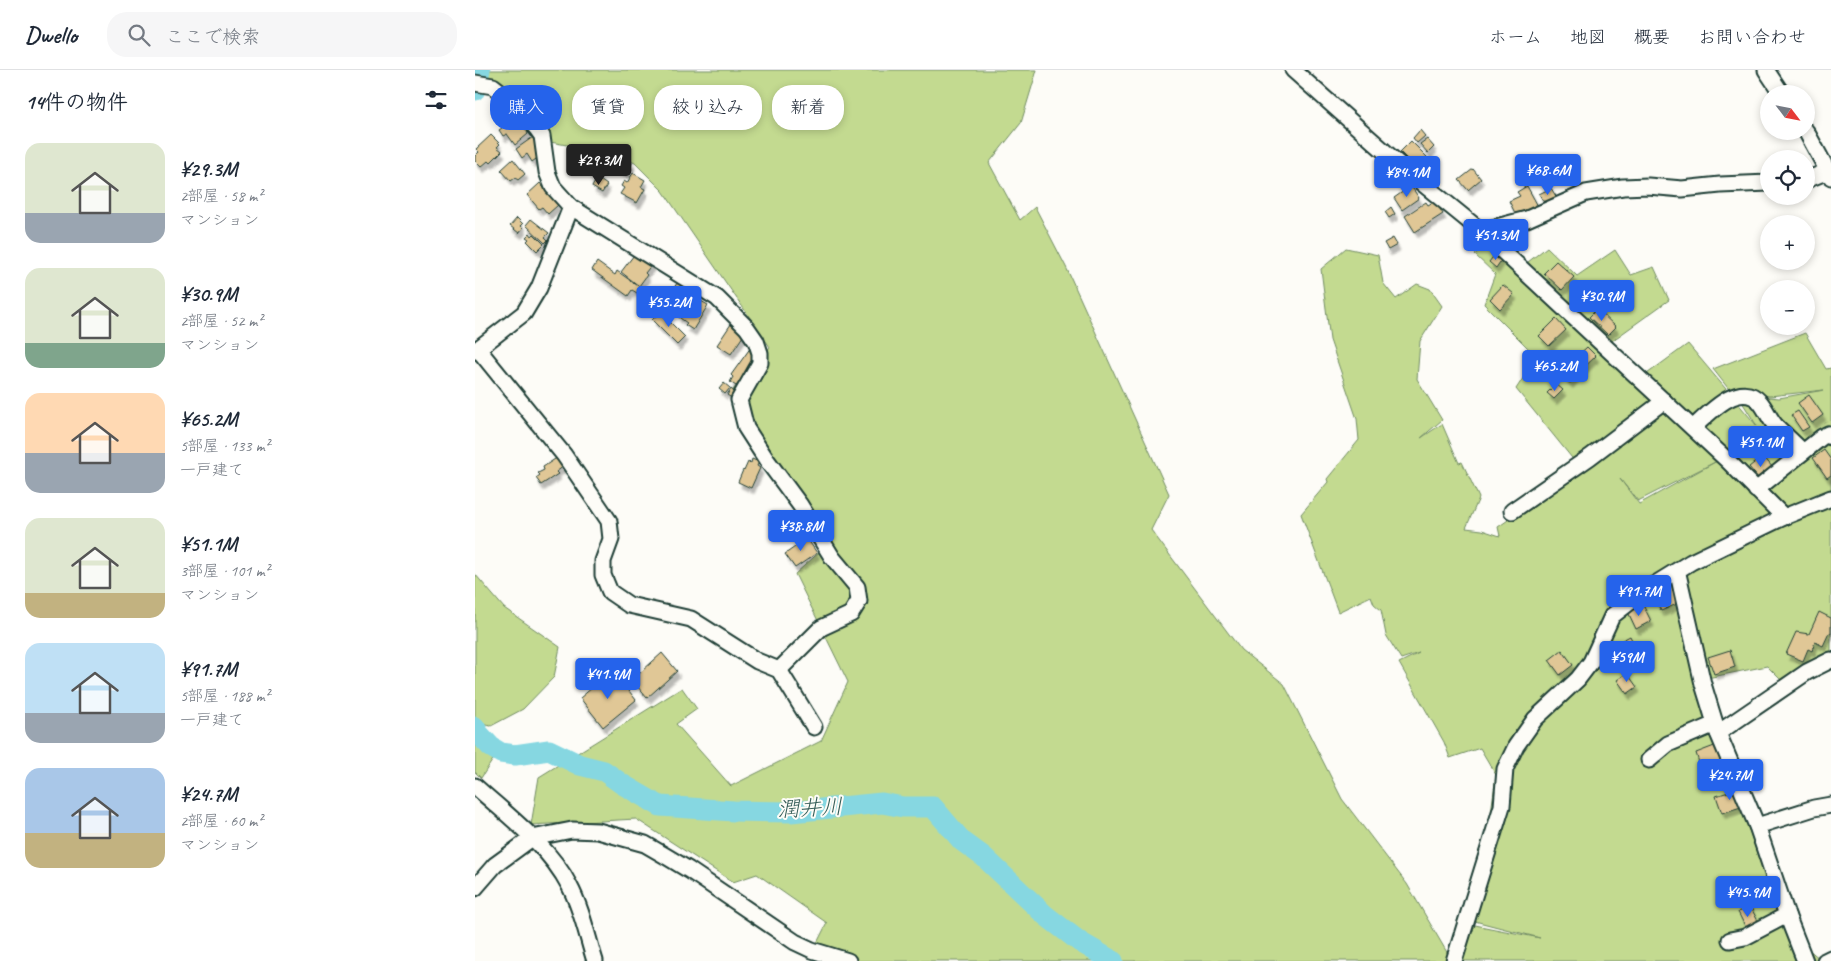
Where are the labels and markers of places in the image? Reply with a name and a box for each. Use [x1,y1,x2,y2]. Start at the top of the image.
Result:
pin: ¥29.3M [558,144,640,186]
pin: ¥68.6M [1507,154,1589,196]
pin: ¥84.1M [1366,156,1448,198]
pin: ¥51.3M [1455,218,1537,261]
pin: ¥30.9M [1561,280,1643,322]
pin: ¥55.2M [628,286,710,328]
pin: ¥65.2M [1514,350,1596,392]
pin: ¥51.1M [1720,426,1802,468]
pin: ¥38.8M [760,510,842,552]
pin: ¥91.7M [1598,574,1680,617]
pin: ¥59M [1597,640,1657,683]
pin: ¥41.9M [567,658,649,700]
pin: ¥24.7M [1689,758,1771,801]
pin: ¥45.9M [1707,876,1789,918]

